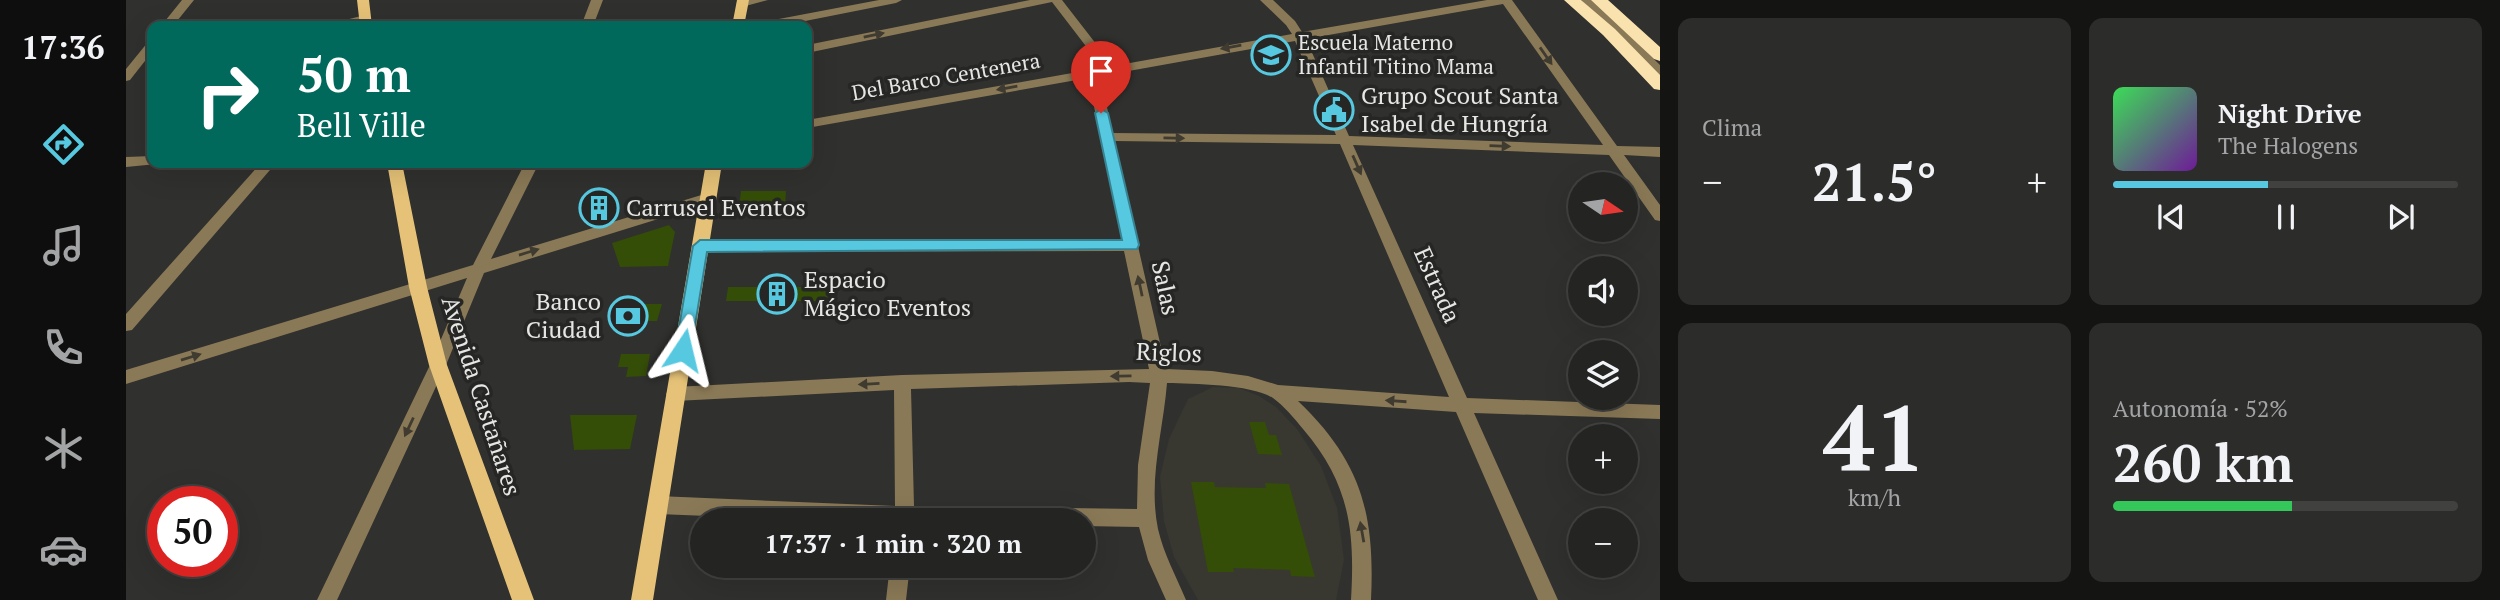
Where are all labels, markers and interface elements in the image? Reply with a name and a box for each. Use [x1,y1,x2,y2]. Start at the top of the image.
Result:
text: 17:36 [21,26,105,68]
place label: Escuela Materno Infantil Titino Mama [1298,28,1494,80]
one-way arrow [863,30,885,41]
school or university icon: Escuela Materno Infantil Titino Mama [1250,34,1292,76]
text: 50 m [297,41,411,106]
pin [1071,41,1131,113]
one-way arrow [1220,42,1242,53]
street label: Del Barco Centenera [850,46,1043,106]
one-way arrow [1538,47,1552,65]
icon: right [182,49,273,140]
icon: arrive [1082,52,1120,90]
place label: Grupo Scout Santa Isabel de Hungría [1361,79,1559,139]
one-way arrow [996,82,1018,93]
public building icon: Grupo Scout Santa Isabel de Hungría [1313,89,1355,131]
text: Night Drive [2218,96,2362,130]
text: Bell Ville [297,104,426,146]
text: Clima [1702,112,1762,143]
icon: directions [39,120,88,169]
text: The Halogens [2218,130,2358,161]
one-way arrow [1164,132,1186,144]
one-way arrow [1489,141,1511,152]
text: 21.5° [1812,147,1937,216]
one-way arrow [1352,154,1363,175]
text: − [1702,157,1722,207]
text: + [2027,157,2047,207]
north arrow [1568,172,1638,242]
map controls [1568,172,1638,578]
building icon: Carrusel Eventos [578,187,620,229]
place label: Carrusel Eventos [626,191,806,223]
icon: previous [2152,198,2190,236]
icon: pause [2267,198,2305,236]
icon: next [2382,198,2420,236]
icon: music [39,221,88,270]
street label: Estrada [1407,242,1469,328]
one-way arrow [519,246,540,256]
button: sound [1568,256,1638,326]
street label: Salas [1145,258,1187,318]
place label: Espacio Mágico Eventos [804,263,971,323]
building icon: Espacio Mágico Eventos [756,273,798,315]
one-way arrow [1134,275,1145,297]
place label: Banco Ciudad [526,285,601,345]
street label: Avenida Castañares [435,292,529,500]
bank icon: Banco Ciudad [607,295,649,337]
position arrow [646,313,720,387]
icon: phone [39,323,88,372]
street label: Riglos [1135,335,1203,369]
button: layers [1568,340,1638,410]
one-way arrow [181,351,202,361]
one-way arrow [1110,370,1132,382]
text: 41 [1823,376,1926,497]
one-way arrow [858,379,880,390]
text: Autonomía · 52% [2113,393,2288,424]
one-way arrow [1384,395,1406,406]
one-way arrow [403,417,415,437]
icon: climate [39,424,88,473]
button: + [1568,424,1638,494]
text: 260 km [2113,428,2294,497]
text: km/h [1848,482,1901,513]
speed limit sign: 50 [147,486,238,577]
button: − [1568,508,1638,578]
one-way arrow [1356,521,1367,543]
icon: car [39,525,88,574]
text: 17:37 · 1 min · 320 m [764,526,1022,560]

